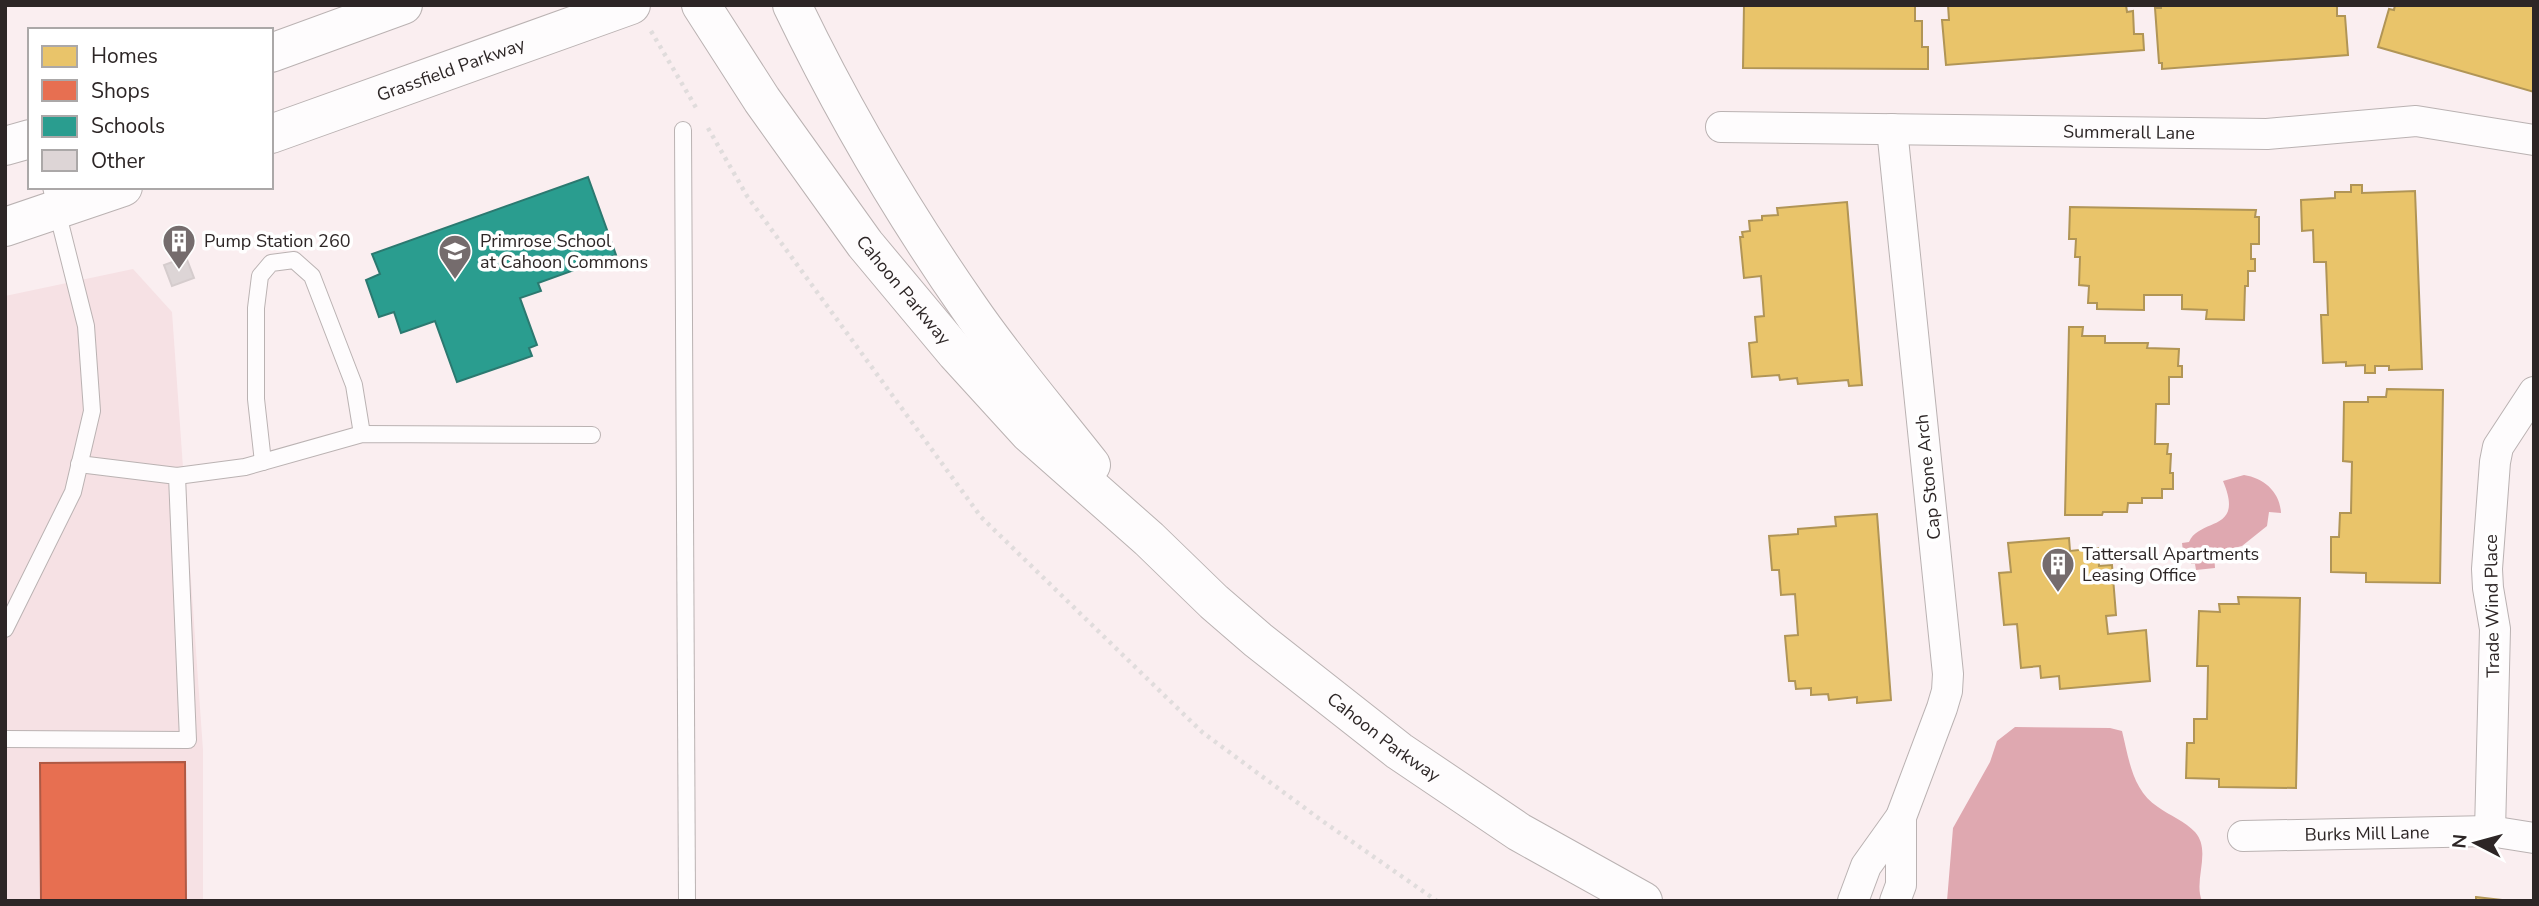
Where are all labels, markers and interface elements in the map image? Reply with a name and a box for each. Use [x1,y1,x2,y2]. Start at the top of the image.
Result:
legend [28,28,273,189]
street label: Grassfield Parkway [373,32,529,107]
text: Homes [91,42,158,70]
text: Shops [91,77,150,105]
text: Schools [91,112,165,140]
street label: Summerall Lane [2063,119,2195,145]
text: Other [91,147,146,175]
building icon: Pump Station 260 [160,222,198,271]
place label: Pump Station 260 [204,229,351,253]
place label: Primrose School at Cahoon Commons [480,229,648,274]
street label: Cahoon Parkway [851,231,957,351]
school or university icon: Primrose School at Cahoon Commons [436,232,474,281]
street label: Cap Stone Arch [1909,413,1947,541]
street label: Trade Wind Place [2479,534,2505,678]
place label: Tattersall Apartments Leasing Office [2082,542,2259,587]
building icon: Tattersall Apartments Leasing Office [2039,545,2077,594]
street label: Cahoon Parkway [1322,687,1446,788]
north arrow [2441,808,2511,878]
street label: Burks Mill Lane [2304,820,2430,847]
text: N [2446,833,2474,850]

